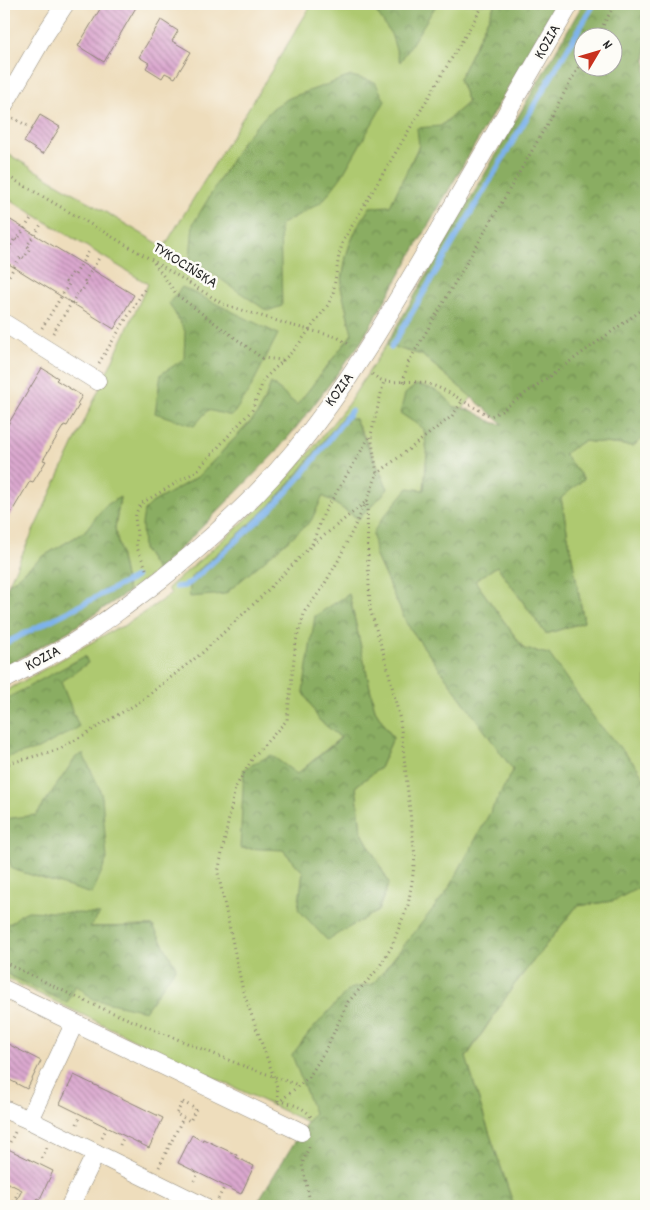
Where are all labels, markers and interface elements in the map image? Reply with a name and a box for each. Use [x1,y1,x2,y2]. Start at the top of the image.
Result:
street label: KOZIA [529,20,567,64]
north arrow [572,28,622,78]
text: N [597,36,617,54]
street label: TYKOCIŃSKA [148,237,222,295]
street label: KOZIA [320,368,360,412]
street label: KOZIA [21,640,65,678]

